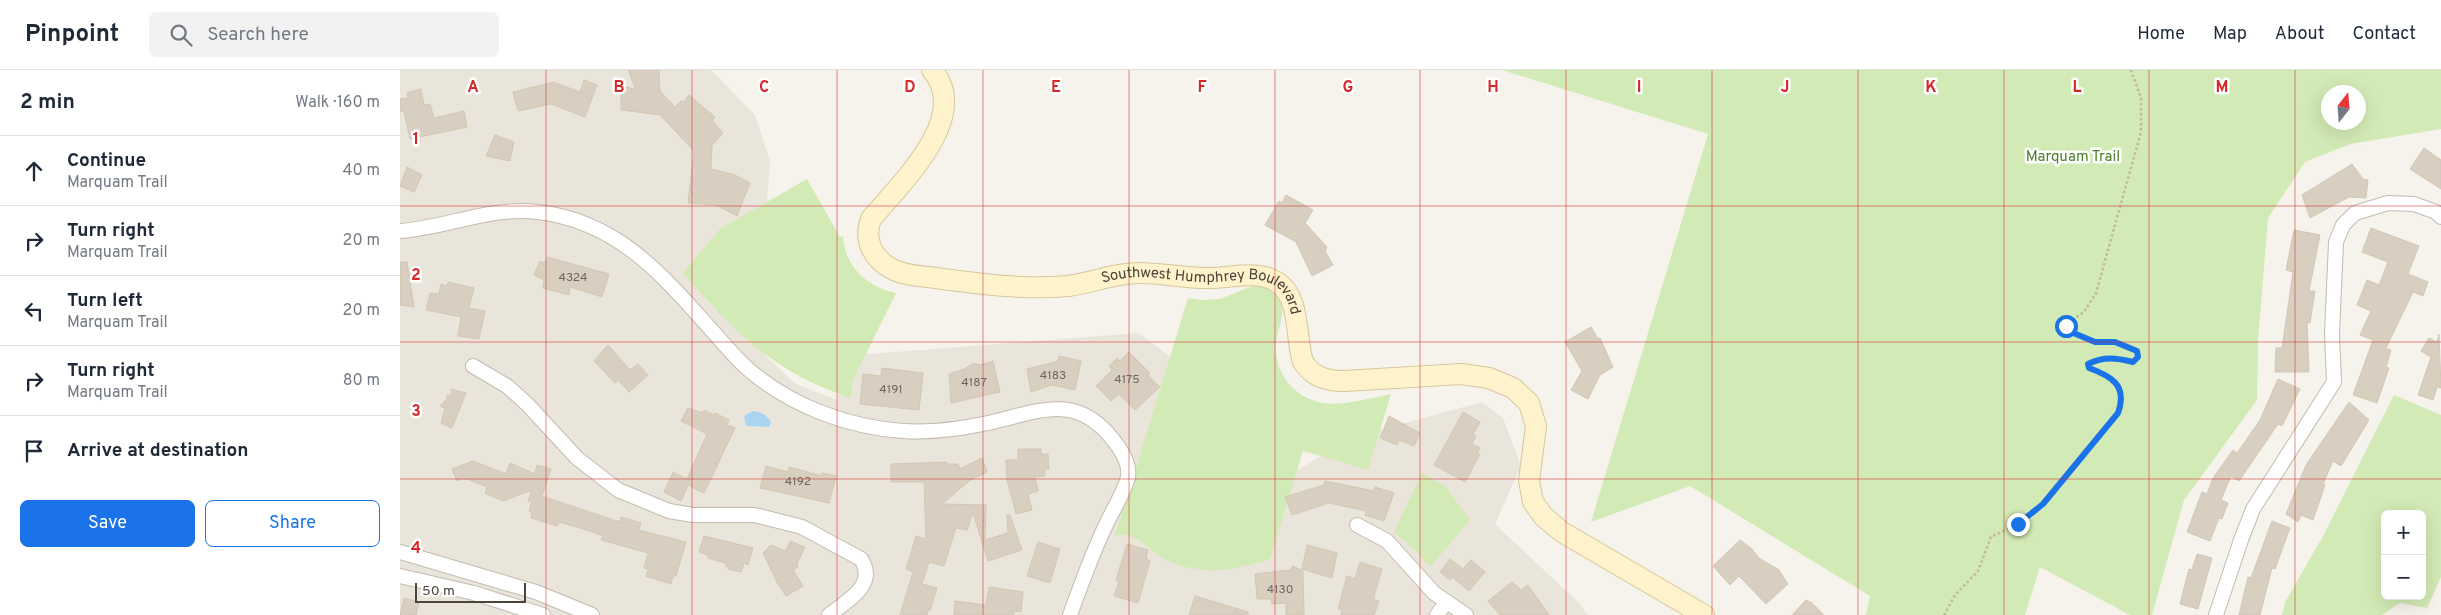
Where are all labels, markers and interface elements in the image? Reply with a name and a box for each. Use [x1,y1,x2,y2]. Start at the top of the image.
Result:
search box [149,12,499,57]
text: Pinpoint [25,20,119,50]
icon: search [167,21,195,49]
text: Search here [207,23,309,47]
text: Home [2137,23,2185,46]
text: Map [2213,23,2247,46]
text: About [2275,23,2324,46]
text: Contact [2352,23,2416,46]
text: A [467,78,479,98]
text: B [613,78,625,98]
text: C [759,78,769,98]
text: D [904,78,916,98]
text: E [1051,78,1061,98]
text: F [1197,78,1207,98]
text: G [1343,78,1353,98]
text: H [1487,78,1499,98]
text: I [1637,78,1641,98]
text: J [1781,78,1789,98]
text: K [1925,78,1937,98]
text: L [2072,78,2082,98]
text: M [2216,78,2228,98]
north arrow [2321,85,2366,130]
text: 2 min [20,89,75,116]
text: Walk · 160 m [295,93,380,113]
text: 1 [413,130,419,150]
park label: Marquam Trail [2026,148,2120,167]
text: Continue [67,149,146,173]
icon: ahead [20,157,48,185]
text: 40 m [342,161,380,181]
text: Marquam Trail [67,173,168,193]
text: Turn right [67,219,155,243]
icon: right [20,227,48,255]
text: 20 m [343,231,380,251]
text: Marquam Trail [67,243,168,263]
street label: Southwest Humphrey Boulevard [1099,263,1305,316]
text: 2 [411,266,421,286]
house number: 4324 [558,270,588,286]
text: Turn left [67,289,143,313]
icon: left [20,297,48,325]
text: 20 m [343,301,380,321]
text: Marquam Trail [67,313,168,333]
route start [2055,315,2078,338]
text: Turn right [67,359,155,383]
icon: right [20,367,48,395]
house number: 4183 [1040,368,1066,384]
text: 80 m [343,371,380,391]
house number: 4175 [1114,372,1140,388]
house number: 4187 [961,375,987,391]
house number: 4191 [879,382,903,398]
text: Marquam Trail [67,383,168,403]
text: 3 [411,402,421,422]
icon: arrive [20,437,48,465]
text: Arrive at destination [67,439,248,463]
house number: 4192 [785,474,811,490]
button: Save [20,500,195,547]
button: Share [205,500,380,547]
map controls [2381,510,2426,600]
button: + [2381,510,2426,555]
route end [2007,513,2030,536]
text: 4 [411,539,421,559]
button: − [2381,555,2426,600]
scale bar [415,580,526,603]
house number: 4130 [1267,582,1293,598]
text: 50 m [422,583,455,600]

